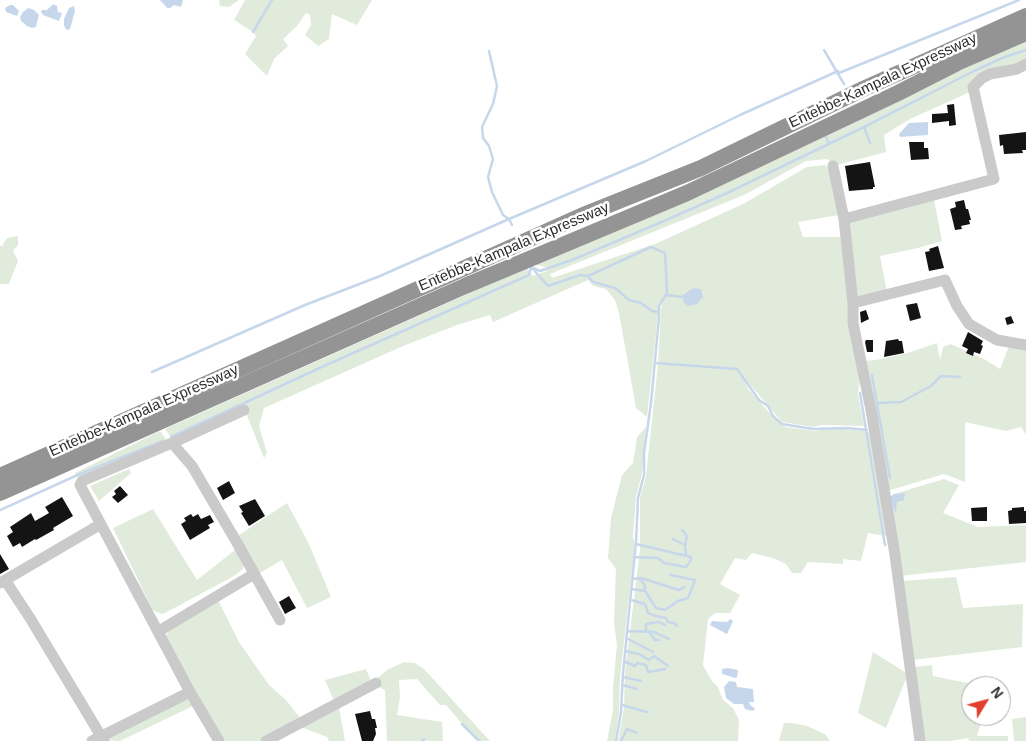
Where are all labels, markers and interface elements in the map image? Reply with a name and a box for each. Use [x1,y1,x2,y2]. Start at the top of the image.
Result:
street label: Entebbe-Kampala Expressway [786,30,980,132]
street label: Entebbe-Kampala Expressway [416,199,612,295]
street label: Entebbe-Kampala Expressway [47,361,241,461]
north arrow [961,676,1011,726]
text: N [988,684,1007,701]

